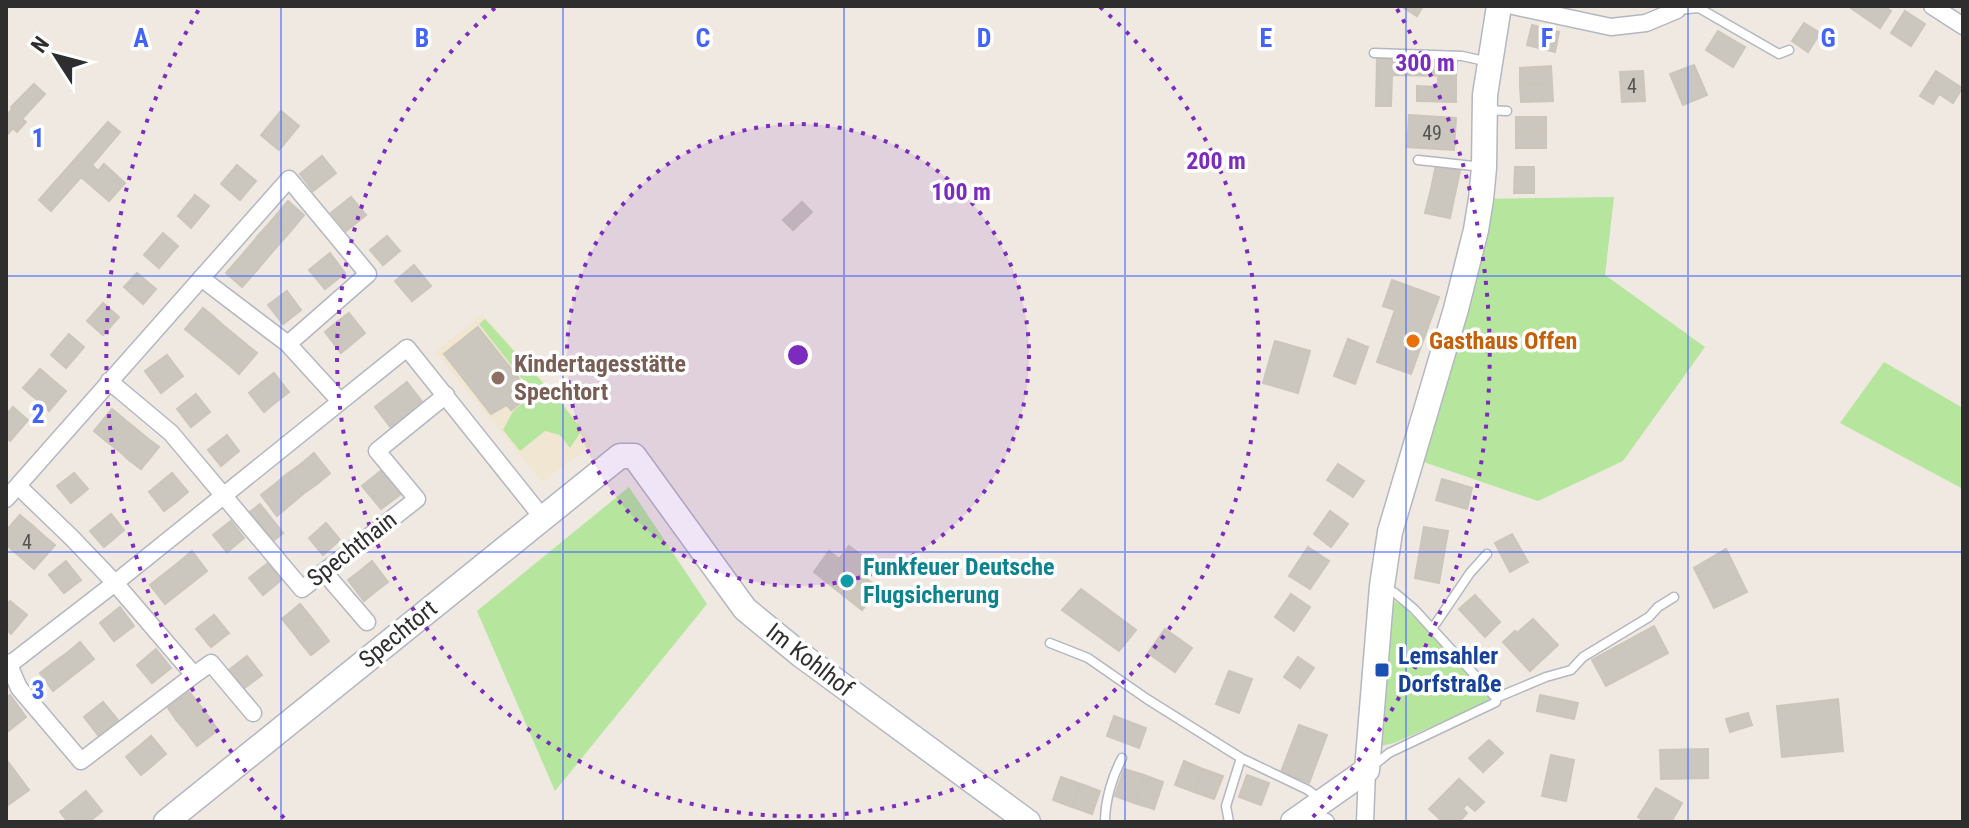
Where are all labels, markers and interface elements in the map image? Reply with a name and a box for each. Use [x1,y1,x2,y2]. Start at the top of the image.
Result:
north arrow [16,16,96,96]
text: A [133,23,149,53]
text: B [415,23,429,53]
text: C [696,23,711,53]
text: D [977,23,991,53]
text: E [1260,23,1273,53]
text: F [1541,23,1553,53]
text: G [1820,23,1836,53]
text: N [26,32,54,57]
text: 300 m [1395,49,1455,77]
house number: 4 [1627,74,1637,98]
house number: 49 [1422,121,1442,145]
text: 1 [31,123,45,153]
text: 200 m [1186,147,1246,175]
text: 100 m [931,178,991,206]
place label: Gasthaus Offen [1429,327,1577,355]
marker: Gasthaus Offen [1404,332,1422,350]
centre of rings [784,341,812,369]
place label: Kindertagesstätte Spechtort [514,350,686,406]
marker: Kindertagesstätte Spechtort [489,369,507,387]
text: 2 [31,399,45,429]
street label: Spechthain [302,505,402,593]
house number: 4 [22,530,32,554]
place label: Funkfeuer Deutsche Flugsicherung [863,553,1055,609]
marker: Funkfeuer Deutsche Flugsicherung [838,572,856,590]
street label: Spechtort [353,594,443,674]
street label: Im Kohlhof [761,617,859,703]
place label: Lemsahler Dorfstraße [1398,642,1502,698]
marker: Lemsahler Dorfstraße [1373,661,1391,679]
text: 3 [31,675,45,705]

